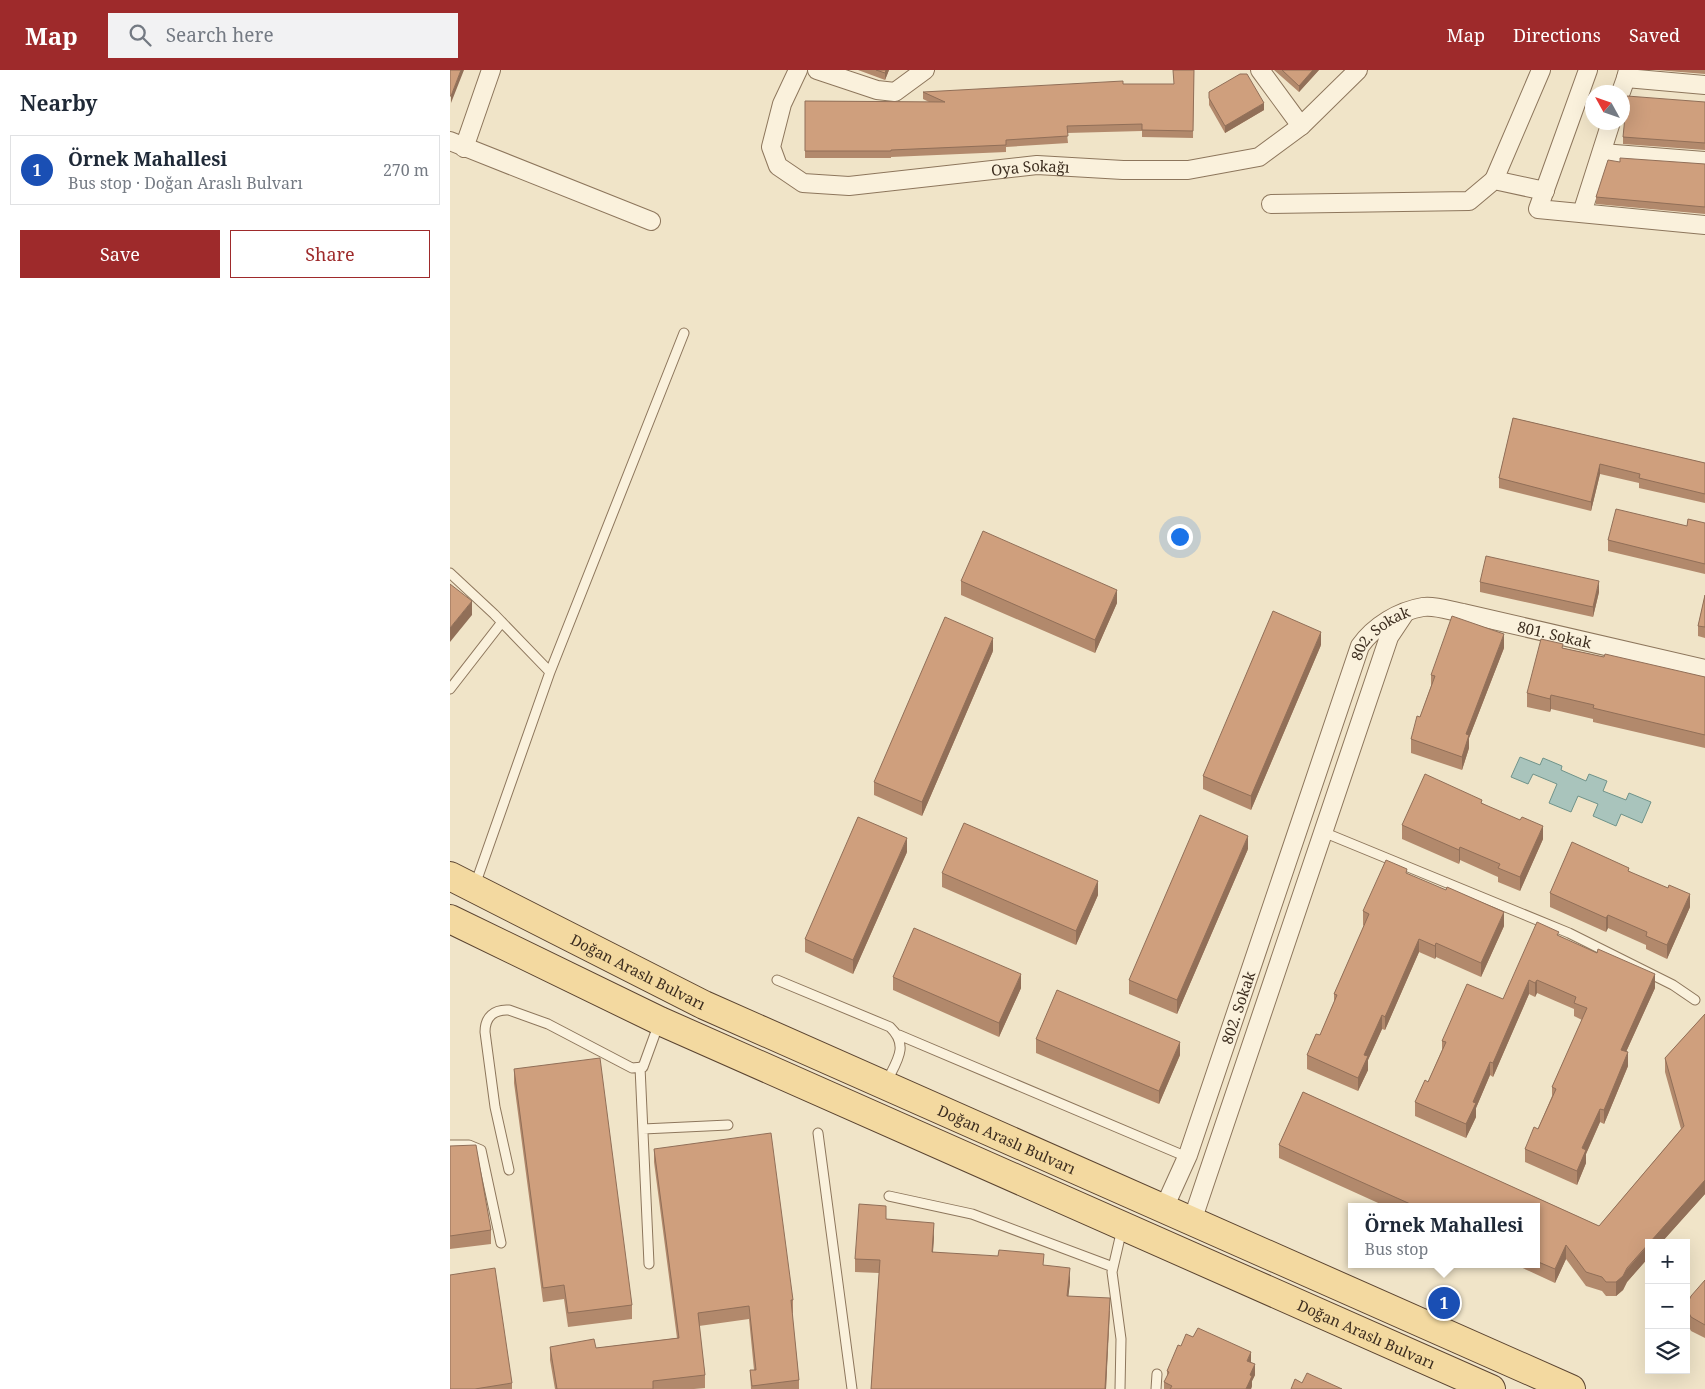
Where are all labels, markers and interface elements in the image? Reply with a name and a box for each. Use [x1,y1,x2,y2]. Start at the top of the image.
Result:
search box [108,13,458,58]
text: Map [25,19,78,52]
icon: search [126,21,154,49]
text: Search here [166,22,274,48]
text: Map [1447,23,1485,47]
text: Directions [1513,23,1601,47]
text: Saved [1629,23,1680,47]
north arrow [1585,85,1630,130]
text: Nearby [20,89,98,117]
text: Örnek Mahallesi [68,146,227,172]
street label: Oya Sokağı [990,155,1070,180]
text: 1 [32,159,42,181]
text: 270 m [383,159,429,181]
text: Bus stop · Doğan Araslı Bulvarı [68,172,303,194]
button: Save [20,230,220,278]
button: Share [230,230,430,278]
your location [1167,524,1193,550]
street label: 802. Sokak [1346,601,1413,663]
street label: 801. Sokak [1515,616,1594,653]
street label: Doğan Araslı Bulvarı [567,929,709,1014]
street label: 802. Sokak [1216,968,1260,1046]
street label: Doğan Araslı Bulvarı [935,1100,1079,1178]
popup [1348,1203,1540,1268]
text: Örnek Mahallesi [1364,1212,1524,1238]
text: Bus stop [1364,1238,1428,1260]
map controls [1645,1239,1690,1374]
button: + [1645,1239,1690,1284]
pin: 1 [1428,1284,1460,1322]
button: − [1645,1284,1690,1329]
street label: Doğan Araslı Bulvarı [1294,1295,1439,1373]
button: layers [1645,1329,1690,1374]

